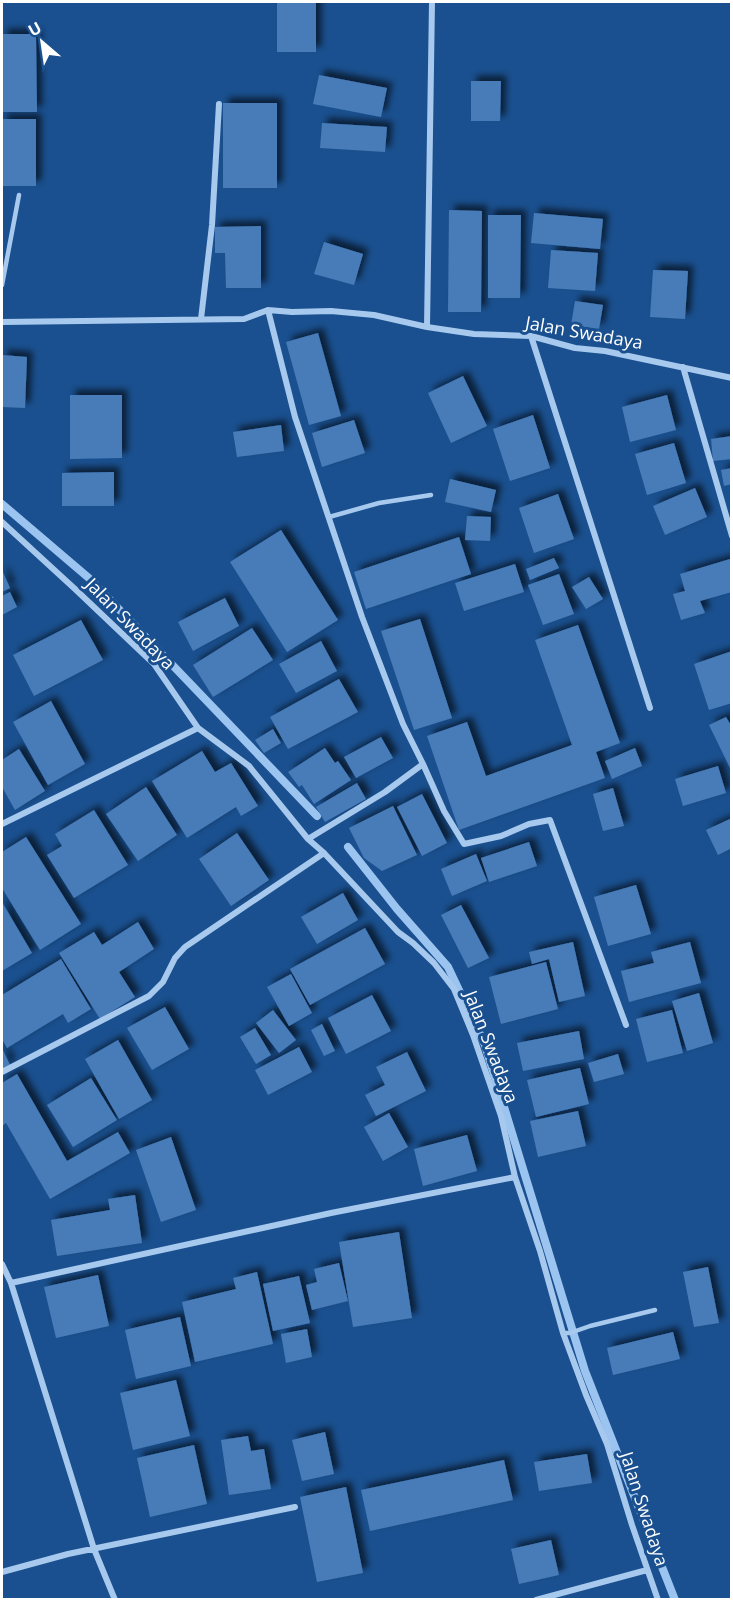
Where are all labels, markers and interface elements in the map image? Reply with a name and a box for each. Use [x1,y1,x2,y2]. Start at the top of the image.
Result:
north arrow [12,12,72,72]
text: U [24,16,45,41]
street label: Jalan Swadaya [522,310,645,354]
street label: Jalan Swadaya [79,571,181,674]
street label: Jalan Swadaya [459,985,524,1106]
street label: Jalan Swadaya [615,1447,675,1569]

